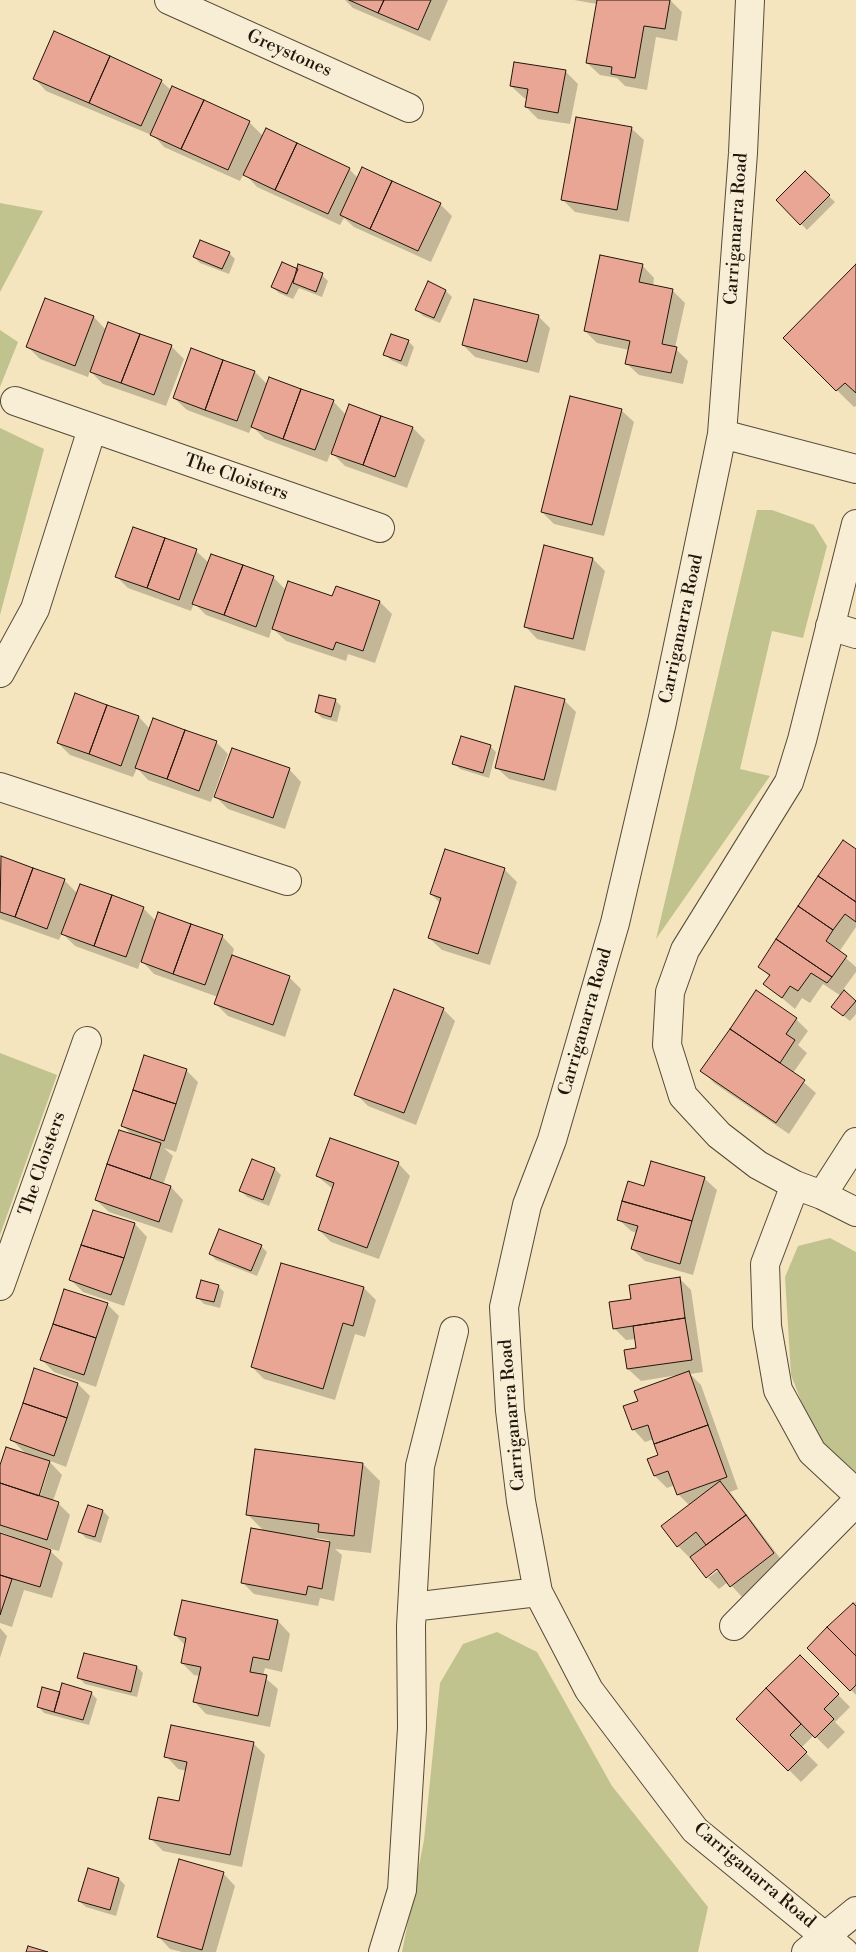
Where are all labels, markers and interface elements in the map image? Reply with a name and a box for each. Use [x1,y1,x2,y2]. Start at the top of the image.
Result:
street label: Greystones [243,26,335,82]
street label: Carriganarra Road [721,152,753,306]
street label: The Cloisters [181,450,291,506]
street label: Carriganarra Road [656,552,708,706]
street label: Carriganarra Road [555,946,617,1098]
street label: The Cloisters [15,1109,71,1219]
street label: Carriganarra Road [496,1338,530,1492]
street label: Carriganarra Road [689,1819,819,1933]

